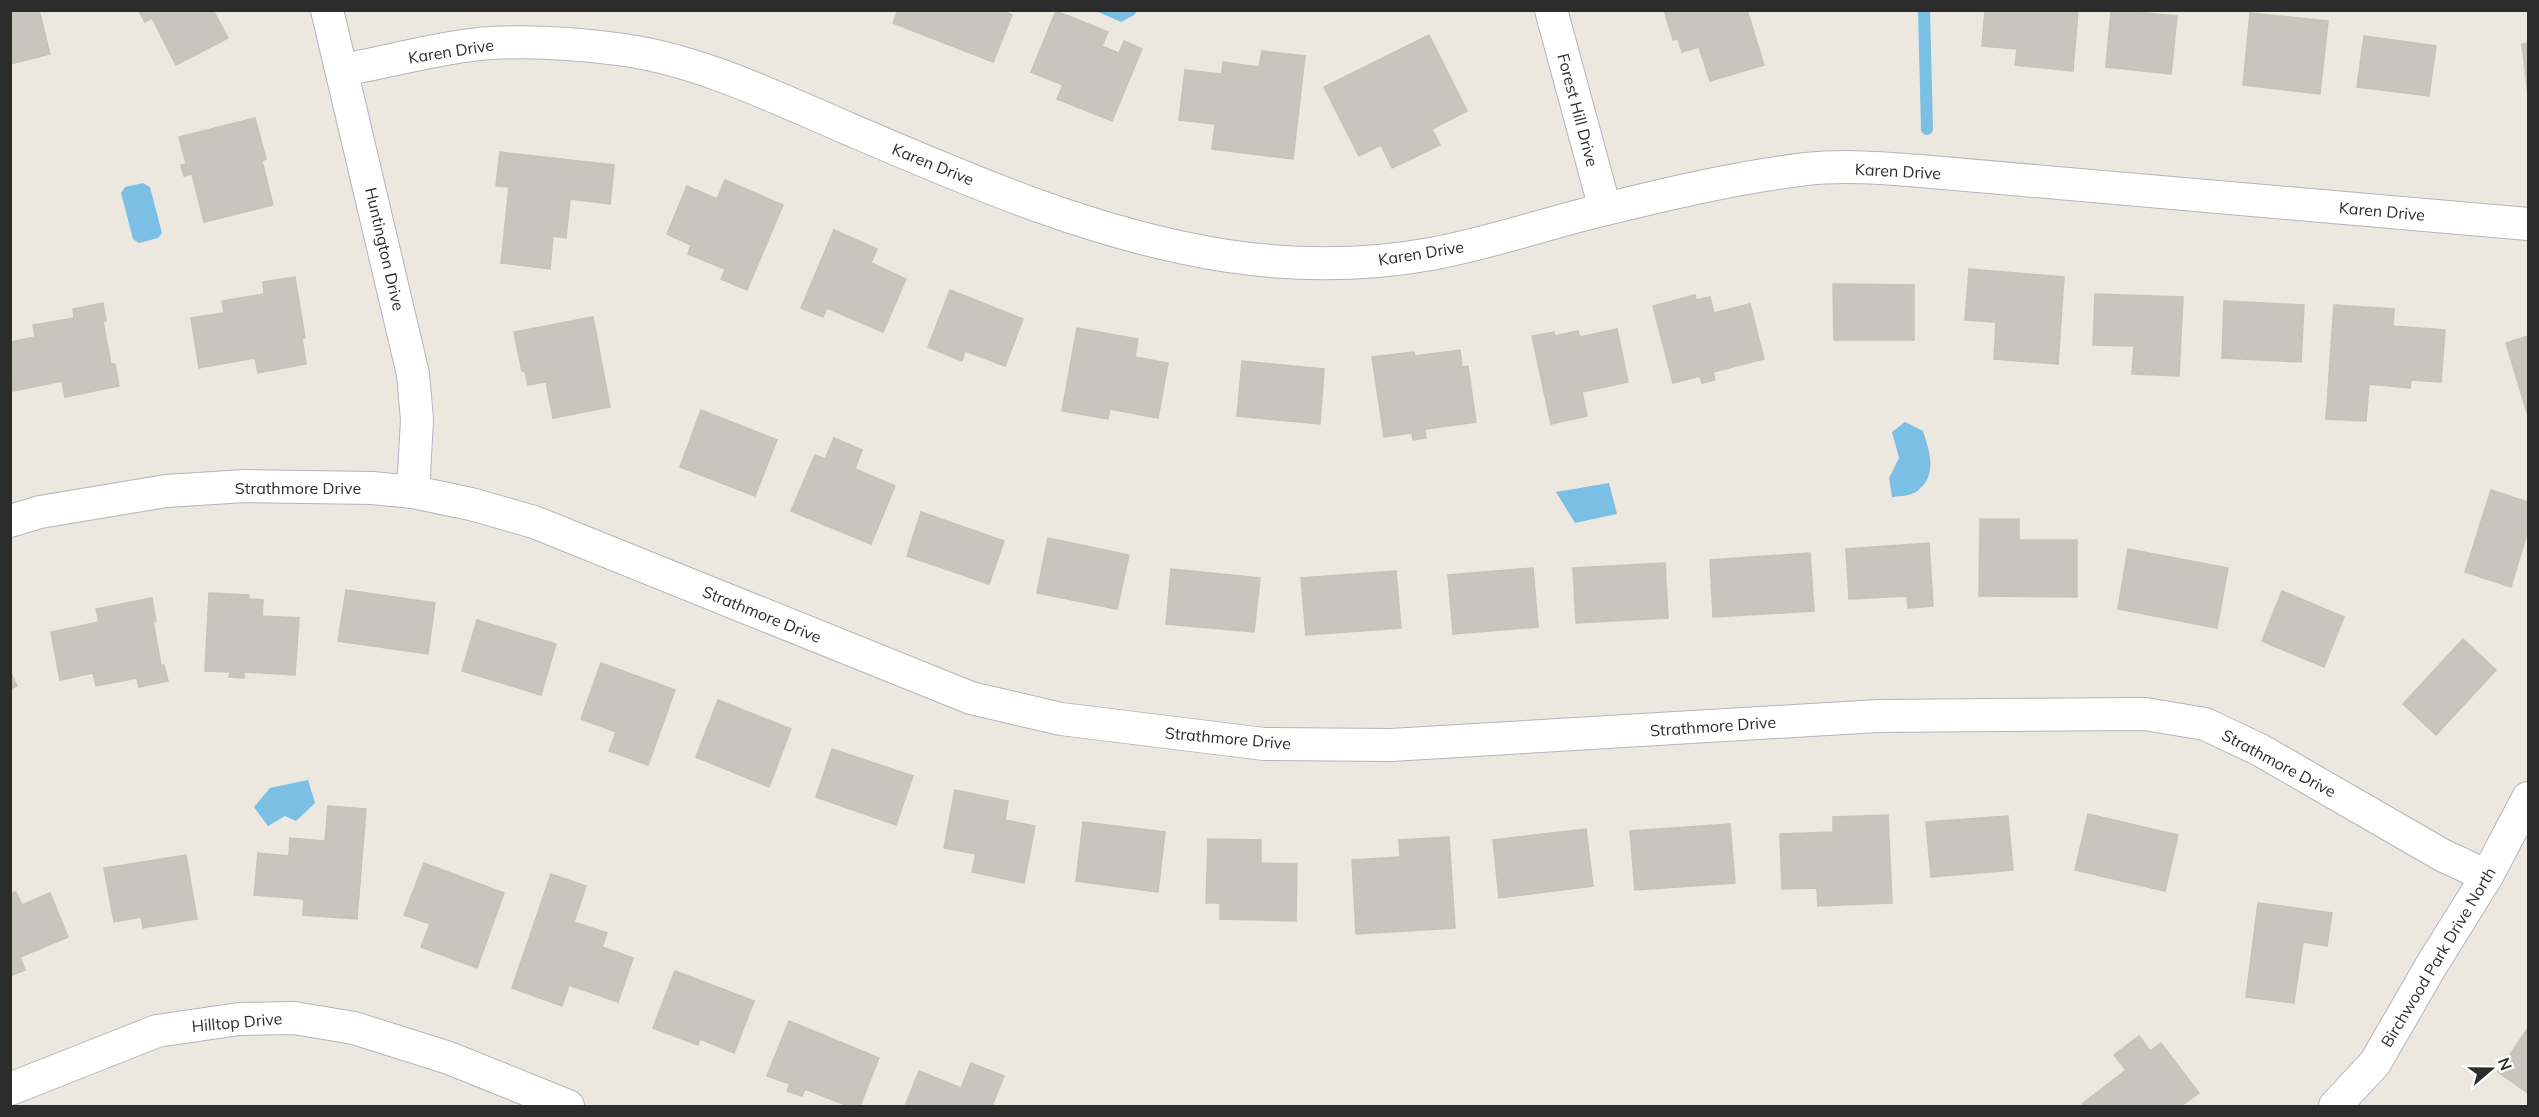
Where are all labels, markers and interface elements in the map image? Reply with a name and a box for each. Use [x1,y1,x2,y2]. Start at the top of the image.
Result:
street label: Karen Drive [407,34,495,68]
street label: Forest Hill Drive [1553,51,1603,169]
street label: Karen Drive [889,139,977,189]
street label: Karen Drive [1854,159,1942,183]
street label: Huntington Drive [361,185,409,313]
street label: Karen Drive [2338,197,2426,225]
street label: Karen Drive [1377,236,1465,270]
street label: Strathmore Drive [235,478,361,498]
street label: Strathmore Drive [700,581,824,647]
street label: Strathmore Drive [1649,712,1777,740]
street label: Strathmore Drive [1164,723,1292,753]
street label: Strathmore Drive [2219,725,2339,801]
street label: Birchwood Park Drive North [2376,863,2500,1051]
street label: Hilltop Drive [191,1008,283,1036]
north arrow [2461,1039,2521,1099]
text: N [2494,1055,2517,1073]

